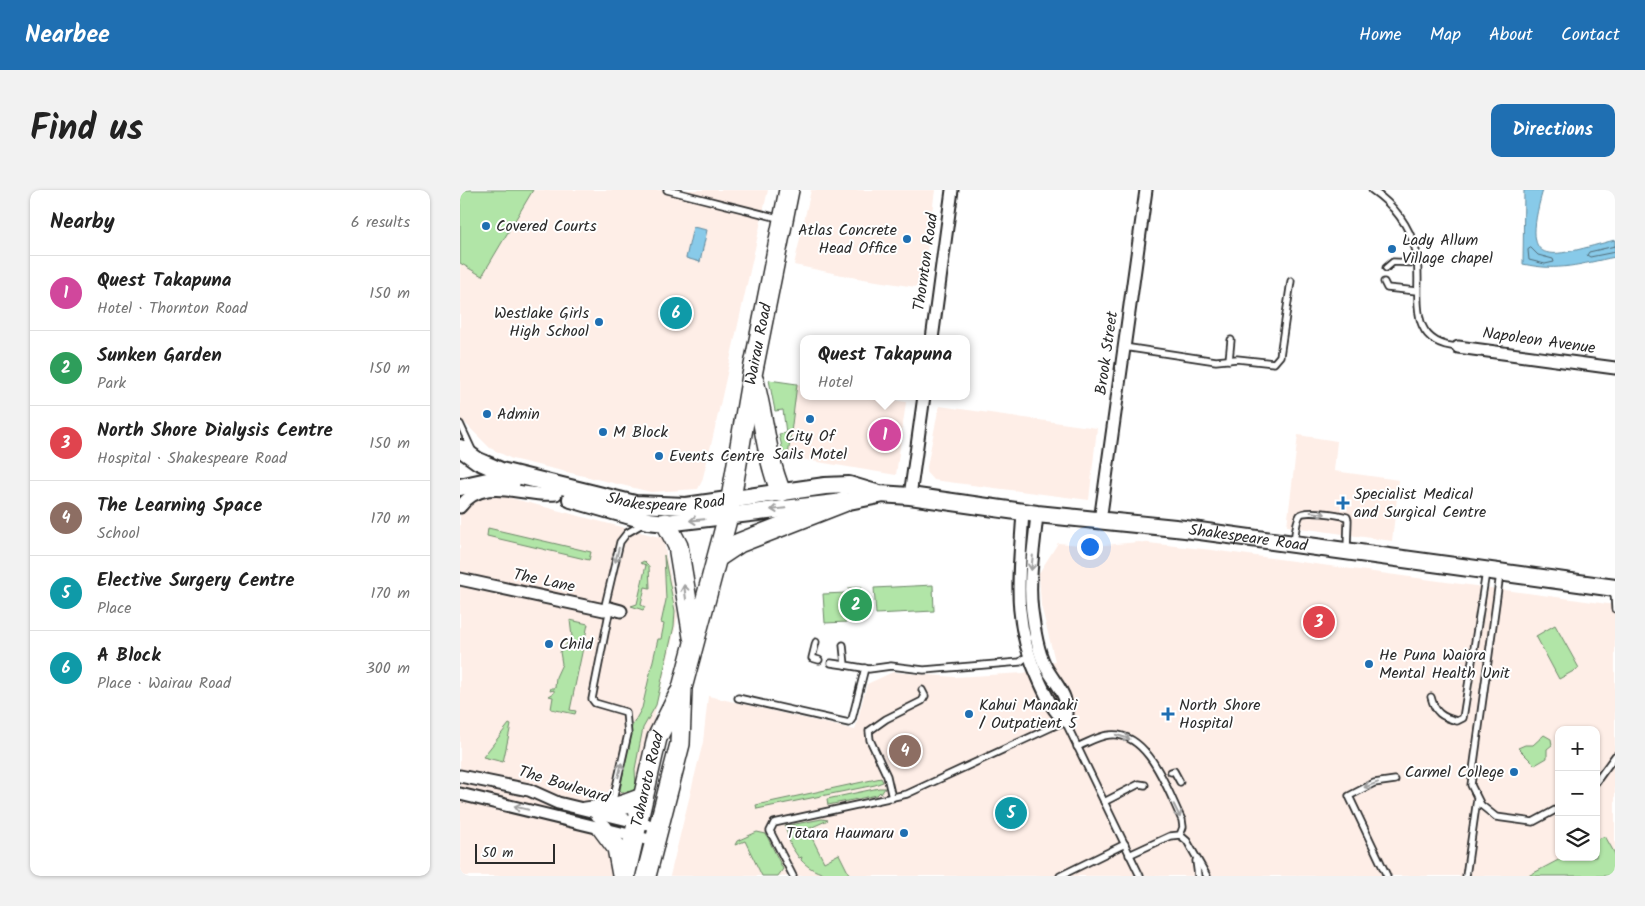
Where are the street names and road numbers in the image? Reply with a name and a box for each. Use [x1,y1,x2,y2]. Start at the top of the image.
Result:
street label: Thornton Road [907,210,945,313]
street label: Wairau Road [738,300,779,387]
street label: Brook Street [1089,309,1125,397]
street label: Napoleon Avenue [1481,321,1597,361]
street label: Shakespeare Road [604,485,728,519]
street label: Shakespeare Road [1187,517,1310,558]
street label: The Lane [511,562,577,600]
street label: Taharoto Road [624,726,671,829]
street label: The Boulevard [515,759,614,811]

